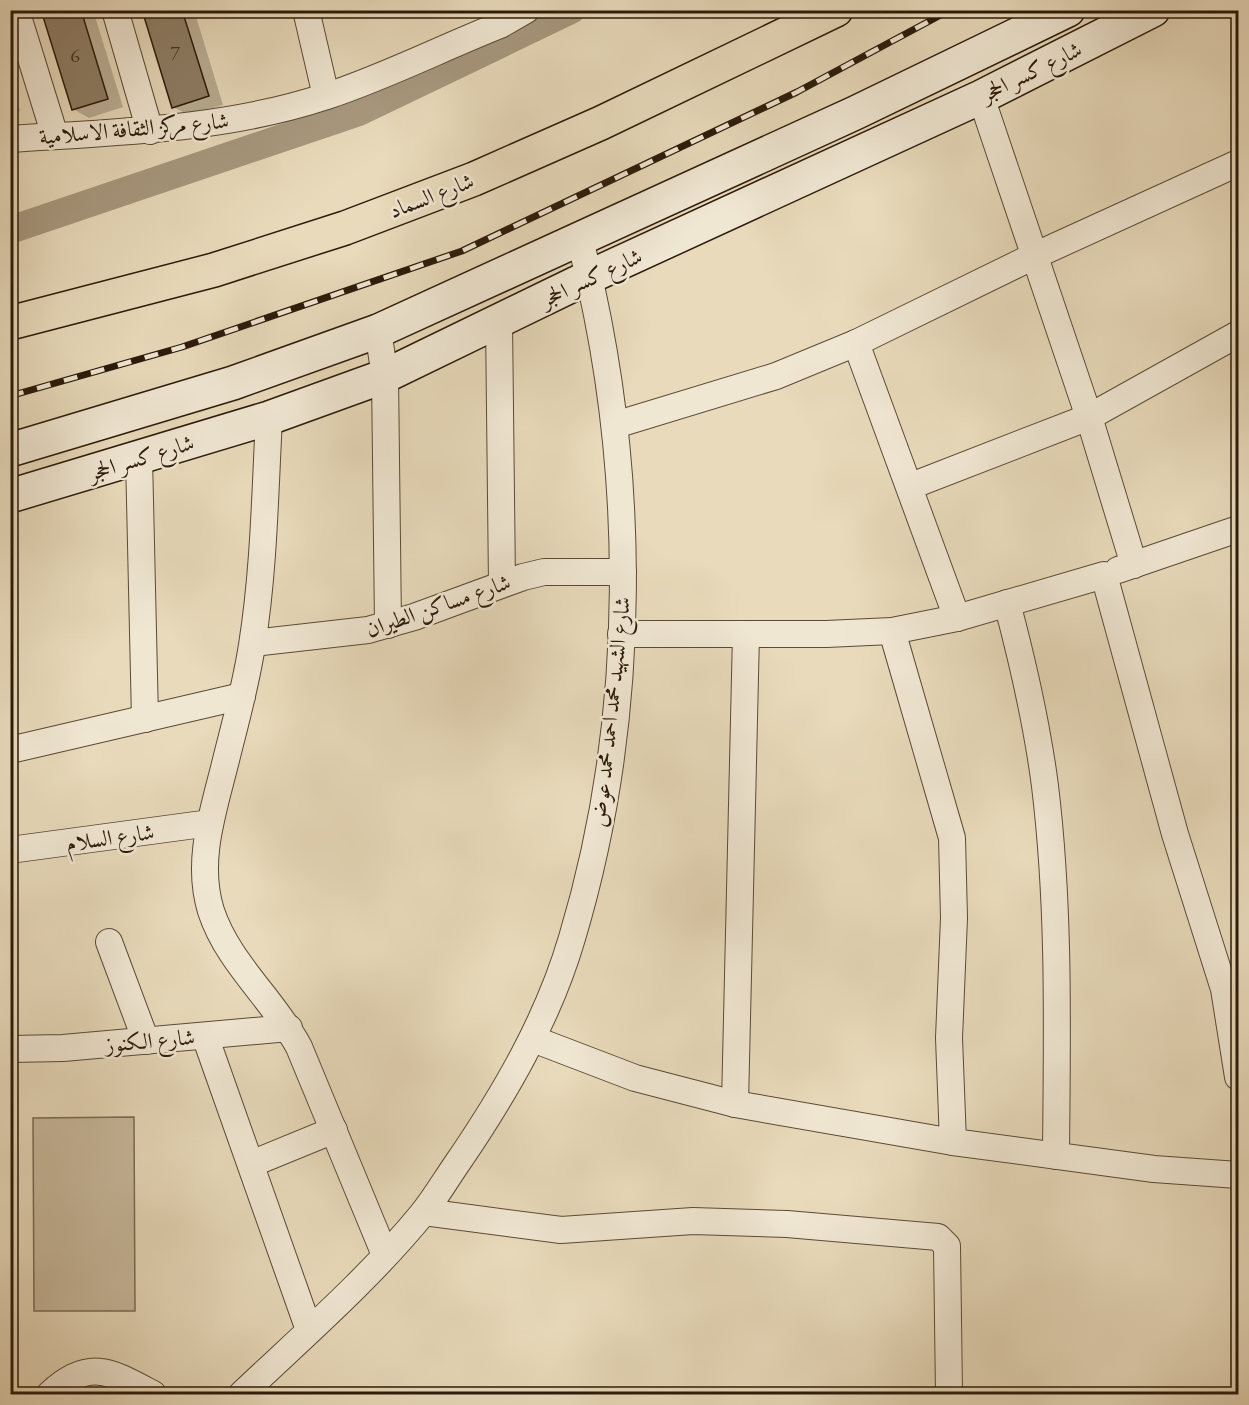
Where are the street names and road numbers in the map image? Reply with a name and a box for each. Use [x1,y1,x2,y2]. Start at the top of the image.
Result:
street label: شارع كسر الحجر [974,35,1088,113]
street label: شارع مركز الثقافة الاسلامية [38,106,230,155]
street label: شارع السماد [385,166,479,229]
street label: شارع كسر الحجر [534,241,648,318]
street label: شارع كسر الحجر [83,428,199,492]
street label: شارع مساكن الطيران [362,567,516,648]
street label: شارع الشهيد محمد احمد محمد عوض [584,595,641,829]
street label: شارع السلام [64,817,157,863]
street label: شارع الكنوز [102,1022,196,1063]

